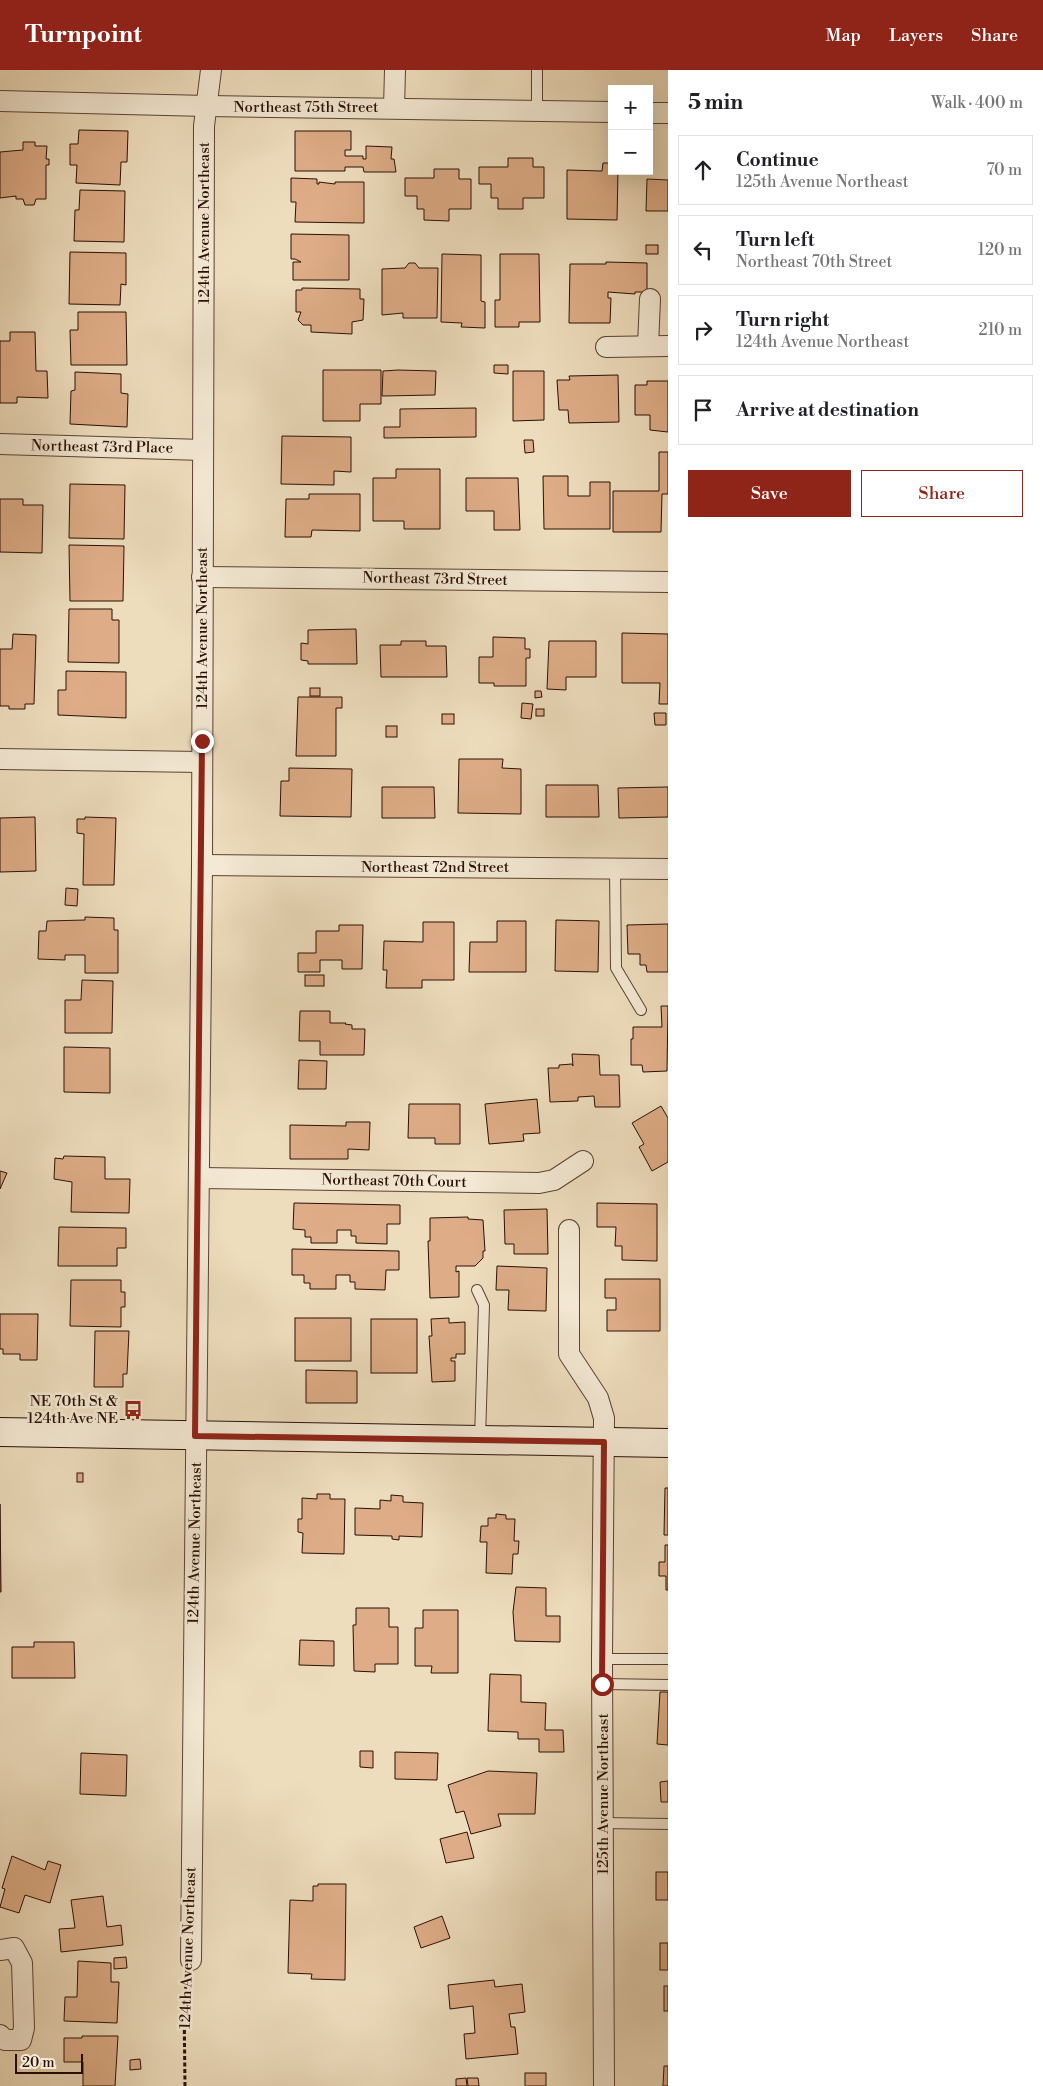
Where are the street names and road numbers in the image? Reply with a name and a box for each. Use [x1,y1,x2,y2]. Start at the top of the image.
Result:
street label: Northeast 75th Street [234,98,379,117]
street label: 124th Avenue Northeast [195,141,214,304]
street label: Northeast 73rd Place [31,436,173,458]
street label: 124th Avenue Northeast [193,546,212,709]
street label: Northeast 73rd Street [362,568,509,590]
street label: Northeast 72nd Street [361,858,510,877]
street label: Northeast 70th Court [321,1170,467,1192]
street label: 124th Avenue Northeast [184,1461,206,1624]
street label: 125th Avenue Northeast [594,1713,613,1875]
street label: 124th Avenue Northeast [176,1866,200,2029]

